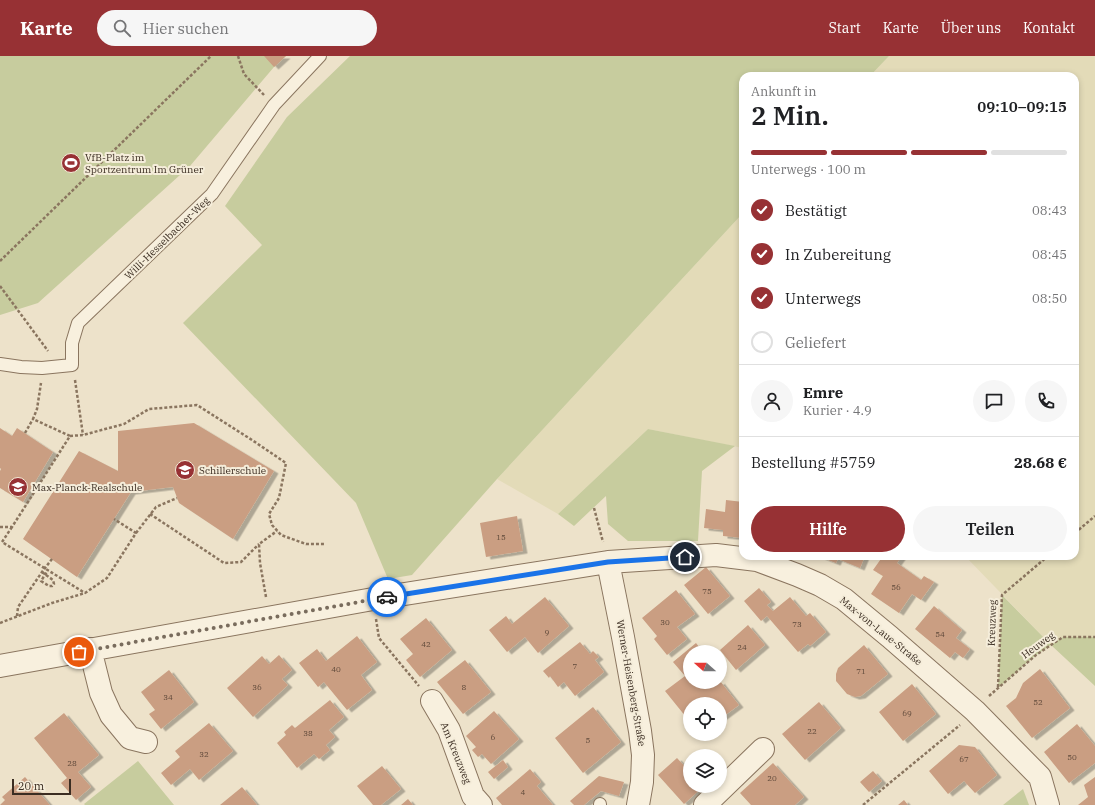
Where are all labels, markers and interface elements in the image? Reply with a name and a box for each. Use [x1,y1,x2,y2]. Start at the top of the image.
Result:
search box [97,10,377,46]
text: Karte [20,16,73,40]
icon: search [111,17,133,39]
text: Hier suchen [143,19,229,38]
text: Start [829,19,861,37]
text: Karte [883,19,919,37]
text: Über uns [941,19,1001,37]
text: Kontakt [1023,19,1075,37]
text: Ankunft in [751,83,817,100]
text: 09:10–09:15 [977,97,1067,116]
text: 2 Min. [751,98,829,132]
place label: VfB-Platz im Sportzentrum Im Grüner [85,151,204,176]
sports icon: VfB-Platz im Sportzentrum Im Grüner [60,152,82,174]
text: Unterwegs · 100 m [751,161,866,178]
street label: Willi-Hesselbacher-Weg [122,194,213,282]
icon: check [751,199,773,221]
text: Bestätigt [785,201,847,220]
text: 08:43 [1032,202,1067,219]
icon: check [751,243,773,265]
text: In Zubereitung [785,245,891,264]
text: 08:45 [1032,246,1067,263]
icon: check [751,287,773,309]
text: Unterwegs [785,289,861,308]
text: 08:50 [1032,290,1067,307]
text: Geliefert [785,333,846,352]
button: person [751,380,793,422]
button: chat [973,380,1015,422]
button: phone [1025,380,1067,422]
text: Emre [803,383,843,402]
text: Kurier · 4.9 [803,402,872,419]
text: Bestellung #5759 [751,453,876,472]
text: 28.68 € [1014,453,1067,472]
school or university icon: Schillerschule [174,459,196,481]
place label: Schillerschule [199,464,266,477]
school or university icon: Max-Planck-Realschule [7,476,29,498]
place label: Max-Planck-Realschule [32,481,142,494]
button: Hilfe [751,506,905,552]
button: Teilen [913,506,1067,552]
house number: 15 [496,532,506,542]
pin [668,540,702,574]
icon: home [674,546,696,568]
courier [367,577,407,617]
house number: 56 [891,582,901,592]
icon: car [376,586,398,608]
house number: 75 [702,586,712,596]
street label: Max-von-Laue-Straße [837,594,925,668]
street label: Kreuzweg [985,599,999,646]
house number: 30 [660,617,670,627]
street label: Werner-Heisenberg-Straße [613,619,649,747]
house number: 73 [792,619,802,629]
house number: 9 [545,627,550,637]
street label: Heuweg [1019,628,1058,661]
house number: 54 [935,629,945,639]
pin [62,635,96,669]
house number: 42 [421,639,431,649]
icon: bag [68,641,90,663]
house number: 24 [737,642,747,652]
north arrow [683,645,727,689]
map controls [683,645,727,793]
house number: 7 [573,661,578,671]
house number: 40 [331,664,341,674]
house number: 71 [856,666,866,676]
house number: 36 [252,682,262,692]
house number: 8 [462,682,467,692]
house number: 34 [163,692,173,702]
button: locate [683,697,727,741]
house number: 52 [1033,697,1043,707]
house number: 69 [902,708,912,718]
street label: Am Kreuzweg [438,720,474,786]
house number: 22 [807,726,817,736]
house number: 38 [303,728,313,738]
house number: 6 [491,732,496,742]
house number: 5 [586,735,591,745]
house number: 32 [199,749,209,759]
button: layers [683,749,727,793]
house number: 50 [1067,752,1077,762]
house number: 67 [959,754,969,764]
house number: 28 [67,758,77,768]
house number: 20 [767,773,777,783]
scale bar [12,777,71,796]
text: 20 m [18,779,44,793]
house number: 4 [521,787,526,797]

